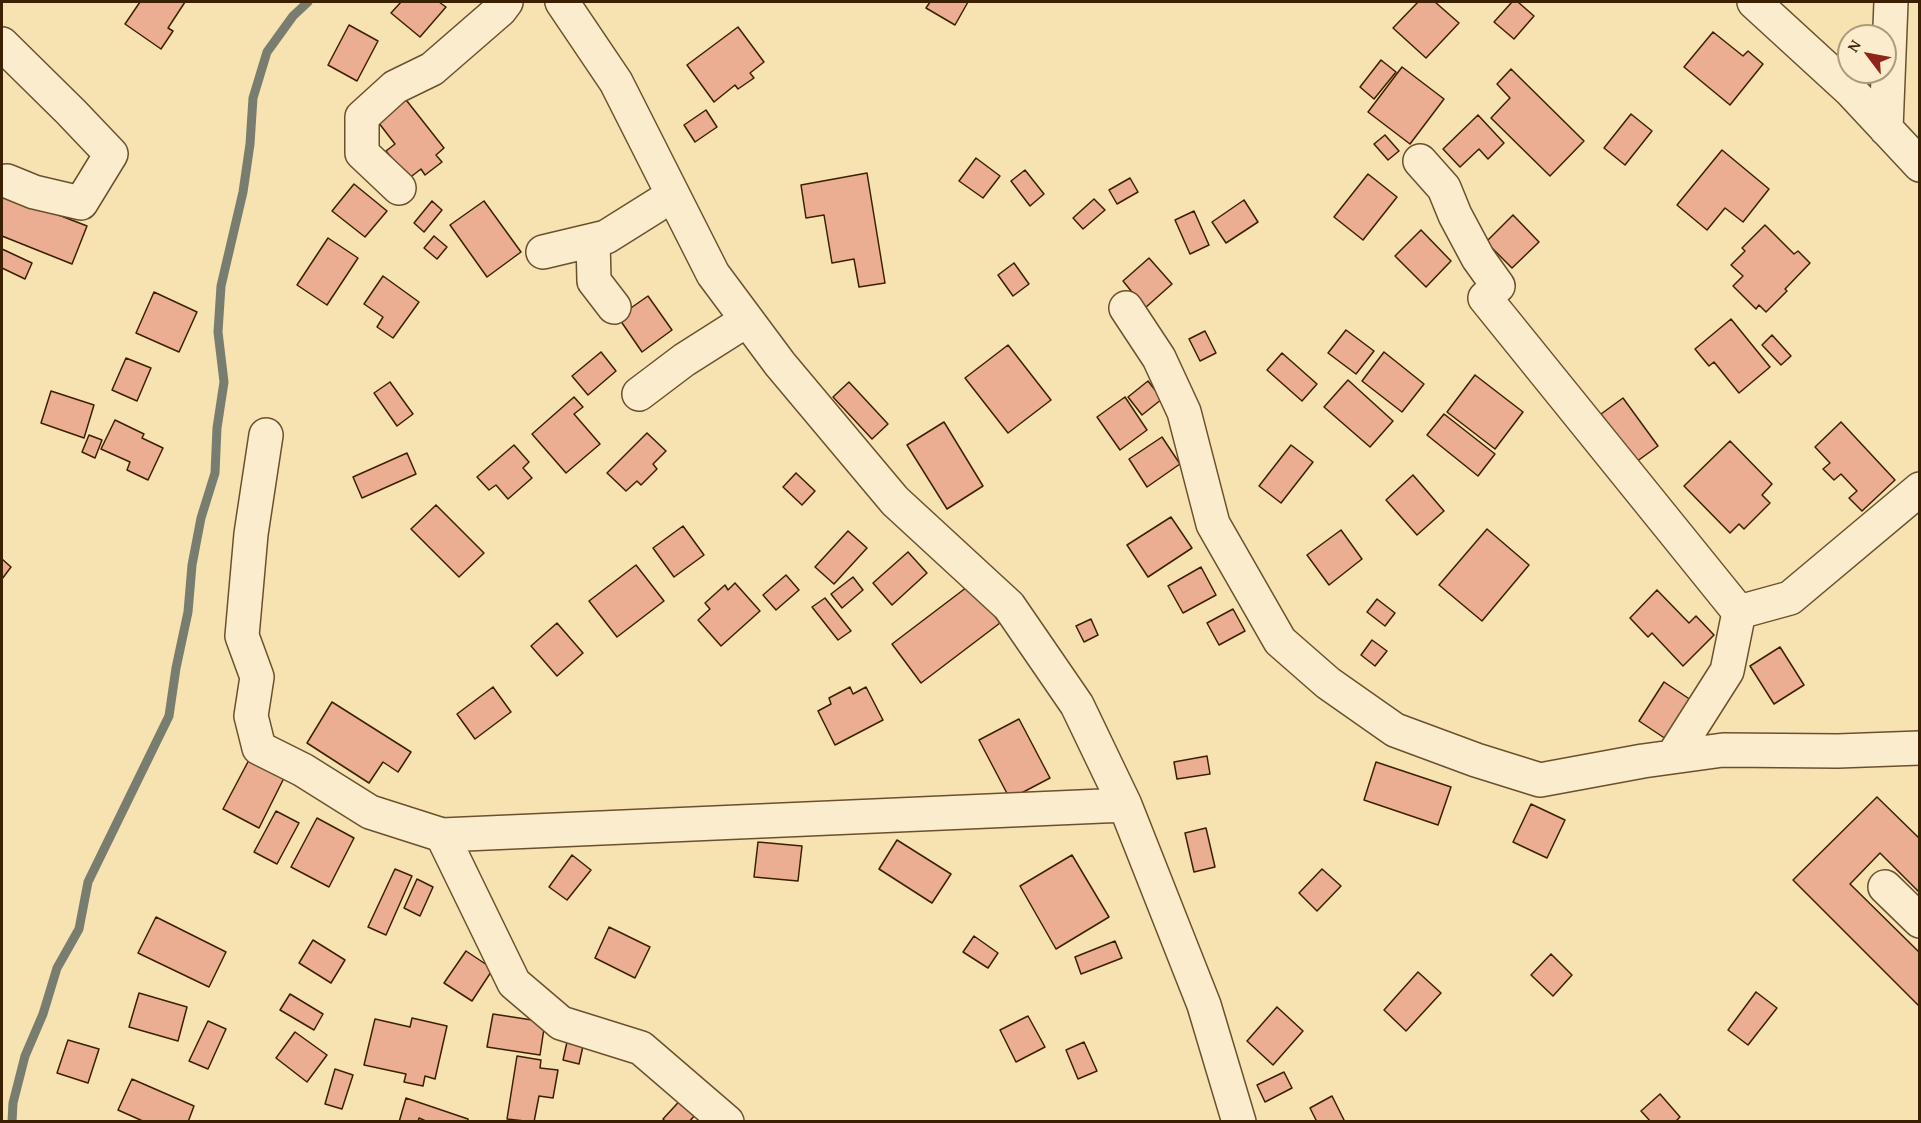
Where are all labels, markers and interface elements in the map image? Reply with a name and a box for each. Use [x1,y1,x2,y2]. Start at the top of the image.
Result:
north arrow [1837,24,1897,84]
text: N [1840,35,1866,56]

